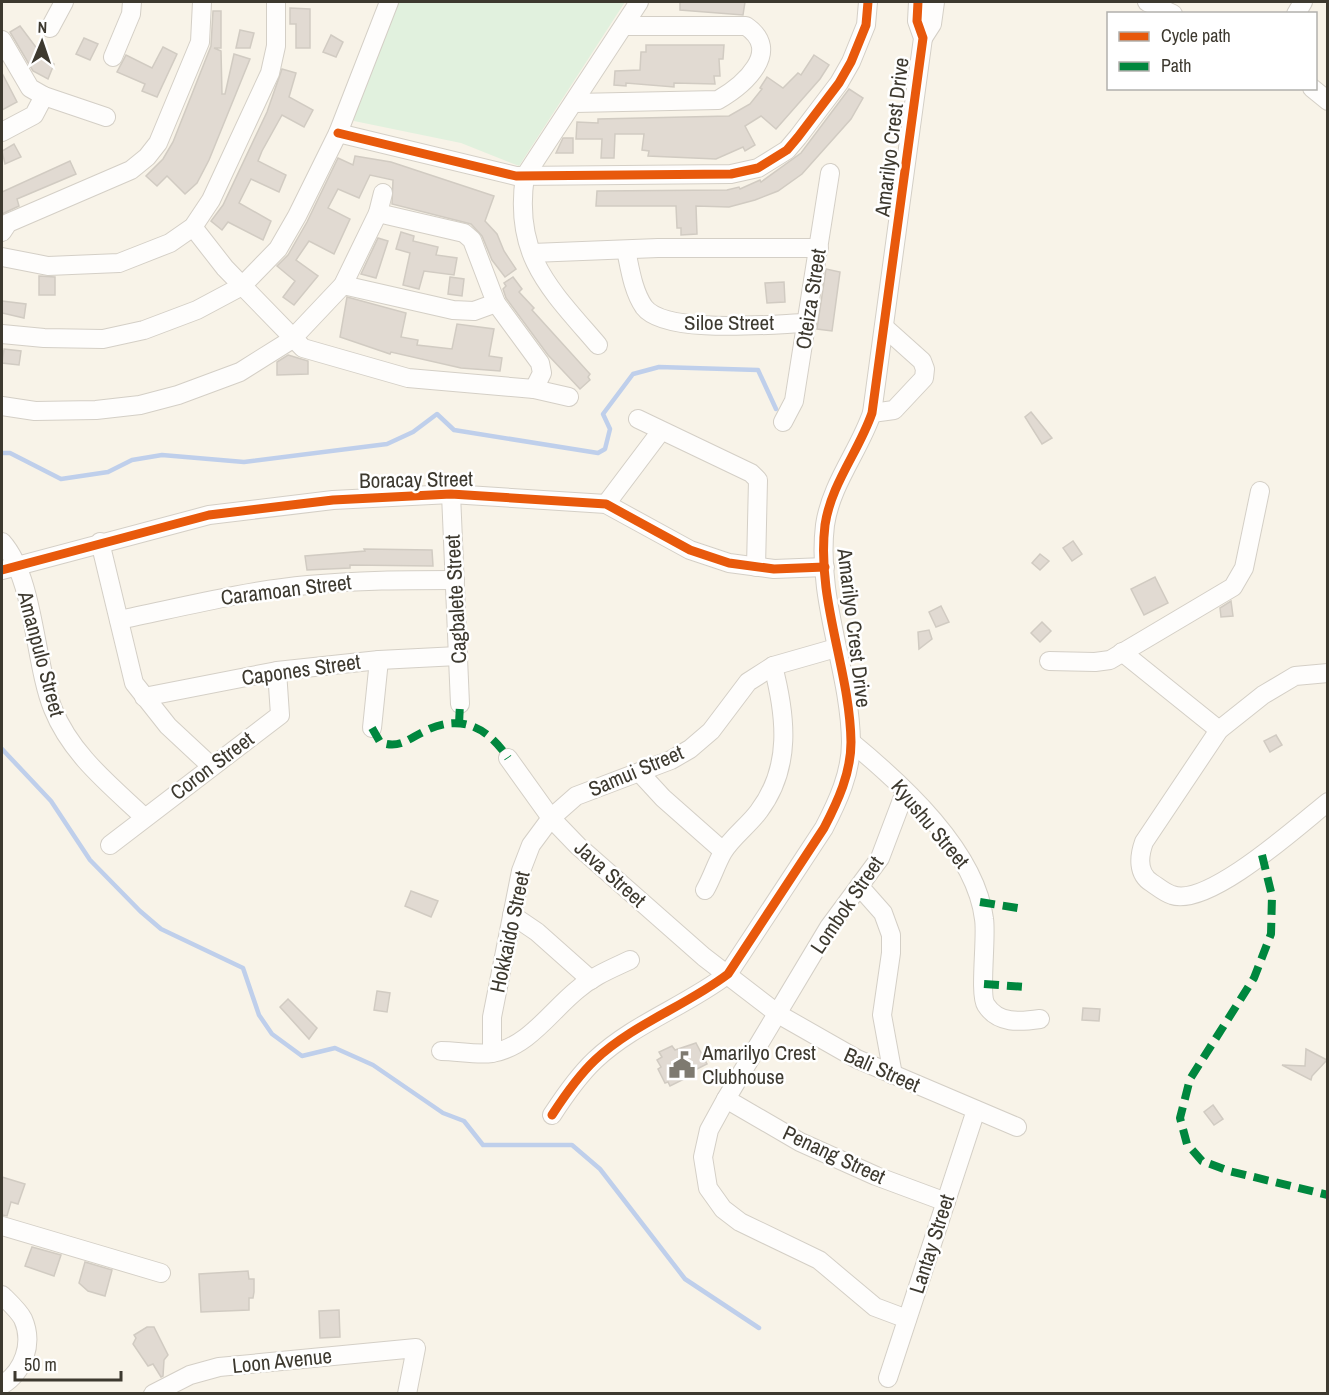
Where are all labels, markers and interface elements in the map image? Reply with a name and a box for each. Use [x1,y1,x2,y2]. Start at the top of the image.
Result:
north arrow [12,12,72,72]
legend [1107,12,1317,90]
text: N [37,16,48,38]
text: Cycle path [1161,23,1231,48]
text: Path [1161,53,1191,78]
street label: Amarilyo Crest Drive [867,56,916,219]
street label: Oteiza Street [788,246,833,351]
street label: Siloe Street [684,308,774,337]
street label: Boracay Street [359,464,473,495]
street label: Cagbalete Street [438,534,473,664]
street label: Amarilyo Crest Drive [830,546,879,709]
street label: Caramoan Street [219,567,353,612]
street label: Amanpulo Street [11,587,72,720]
street label: Capones Street [240,647,362,692]
street label: Coron Street [164,725,260,807]
street label: Samui Street [584,737,688,804]
street label: Kyushu Street [885,773,976,875]
street label: Java Street [568,834,653,914]
street label: Lombok Street [803,850,890,959]
street label: Hokkaido Street [482,868,537,995]
place label: Amarilyo Crest Clubhouse [701,1038,816,1091]
street label: Bali Street [840,1040,925,1099]
public building icon: Amarilyo Crest Clubhouse [667,1050,697,1080]
street label: Penang Street [778,1118,890,1191]
street label: Lantay Street [902,1190,961,1297]
street label: Loon Avenue [231,1341,333,1380]
scale bar [15,1344,122,1382]
text: 50 m [24,1352,57,1377]

